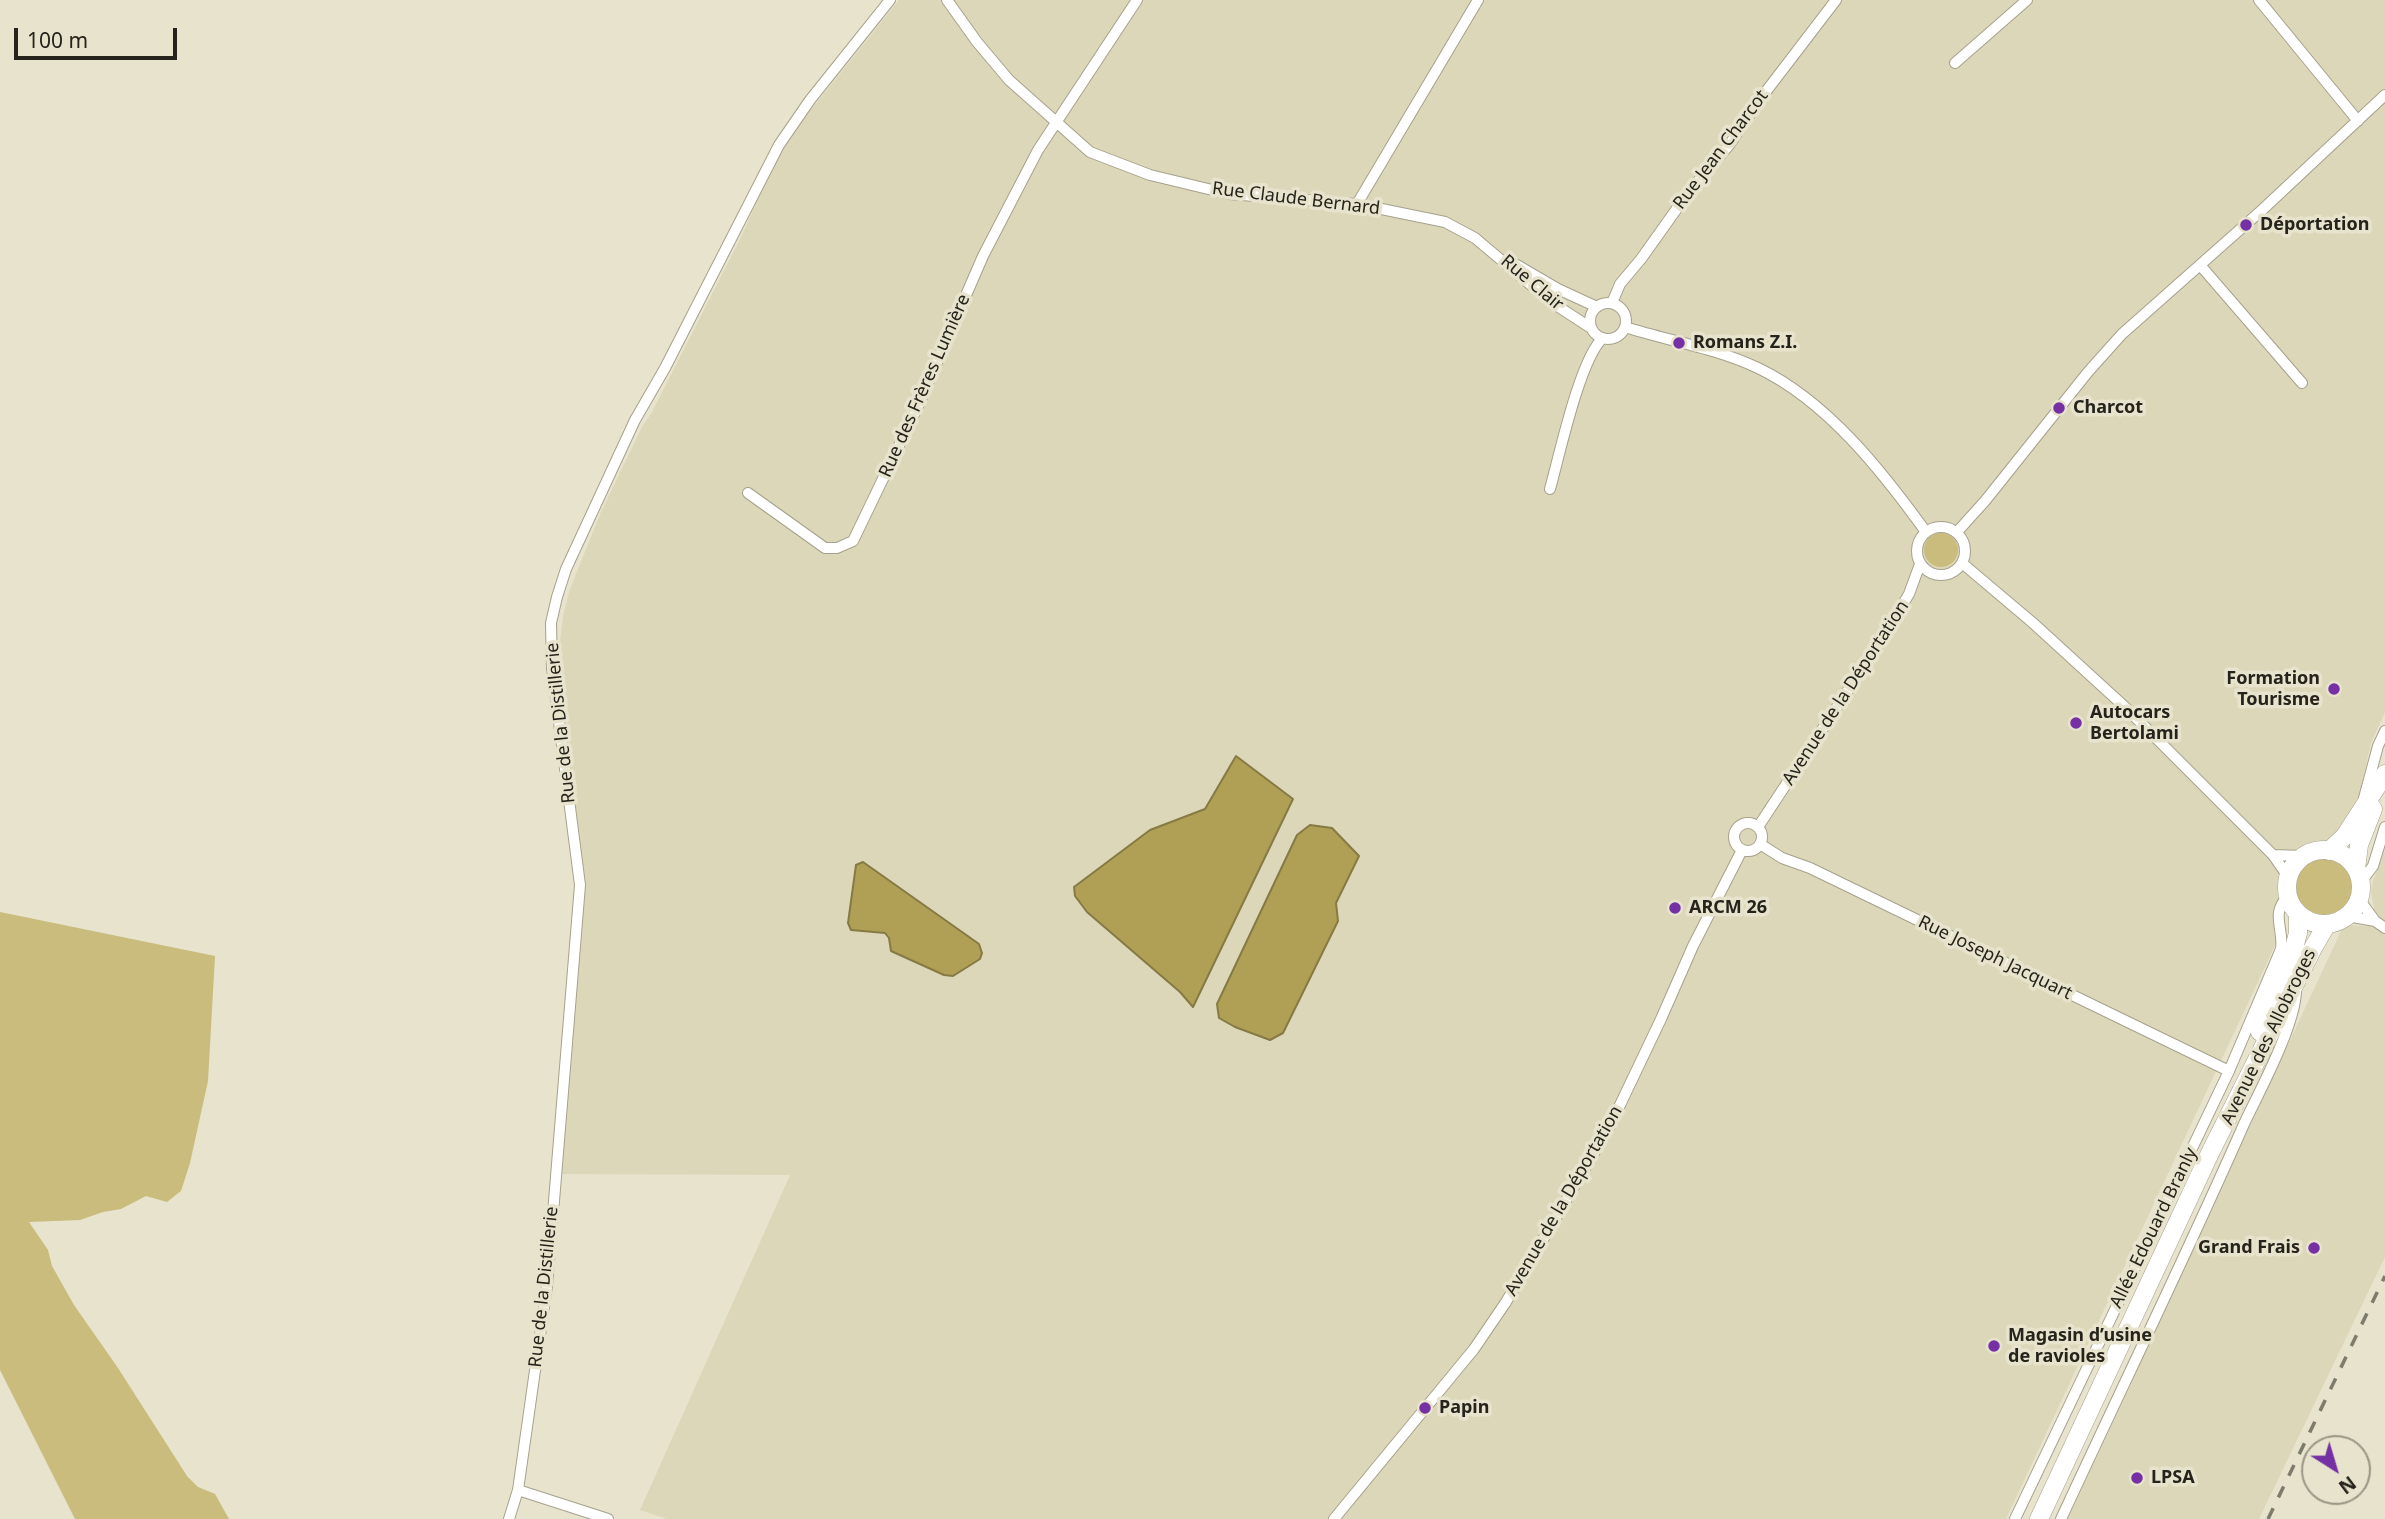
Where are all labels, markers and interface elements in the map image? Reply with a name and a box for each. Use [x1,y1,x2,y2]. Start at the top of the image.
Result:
scale bar [18,14,180,58]
text: 100 m [27,26,88,54]
street label: Rue Jean Charcot [1669,86,1773,214]
street label: Rue Claude Bernard [1211,178,1381,220]
place label: Déportation [2260,214,2369,236]
marker: Déportation [2238,217,2254,233]
street label: Rue Clair [1496,251,1568,315]
street label: Rue des Frères Lumière [875,291,975,481]
place label: Romans Z.I. [1693,332,1797,354]
marker: Romans Z.I. [1671,335,1687,351]
place label: Charcot [2073,397,2143,419]
marker: Charcot [2051,400,2067,416]
street label: Avenue de la Déportation [1778,597,1914,789]
street label: Rue de la Distillerie [542,641,580,805]
place label: Formation Tourisme [2226,668,2320,710]
marker: Formation Tourisme [2326,681,2342,697]
place label: Autocars Bertolami [2090,702,2179,744]
marker: Autocars Bertolami [2068,715,2084,731]
place label: ARCM 26 [1689,897,1767,919]
marker: ARCM 26 [1667,900,1683,916]
street label: Rue Joseph Jacquart [1915,911,2075,1005]
street label: Avenue des Allobroges [2217,946,2321,1128]
street label: Avenue de la Déportation [1501,1102,1627,1300]
street label: Allée Edouard Branly [2106,1144,2202,1312]
street label: Rue de la Distillerie [525,1205,563,1369]
place label: Grand Frais [2198,1237,2300,1259]
marker: Grand Frais [2306,1240,2322,1256]
place label: Magasin d’usine de ravioles [2008,1325,2152,1368]
marker: Magasin d’usine de ravioles [1986,1338,2002,1354]
place label: Papin [1439,1397,1489,1419]
marker: Papin [1417,1400,1433,1416]
north arrow [2301,1435,2371,1505]
place label: LPSA [2151,1467,2195,1489]
marker: LPSA [2129,1470,2145,1486]
text: N [2333,1470,2361,1500]

